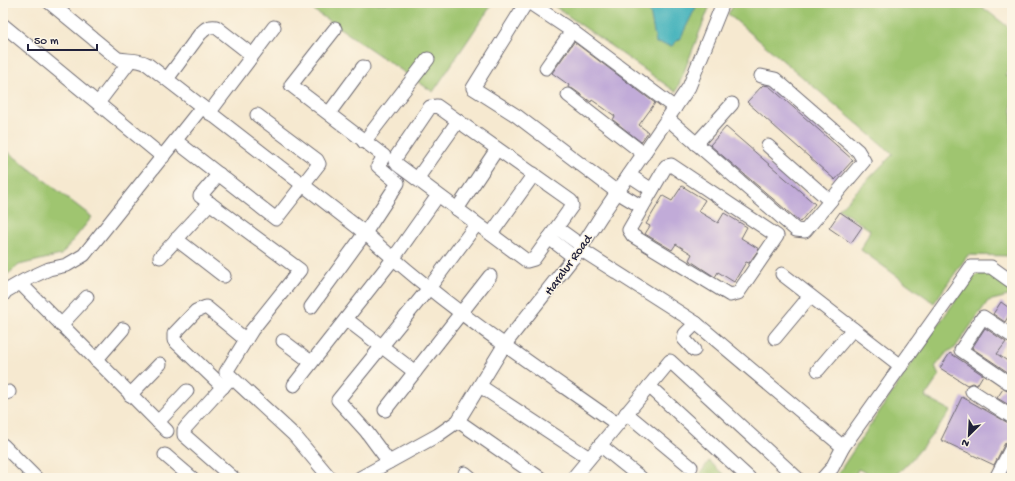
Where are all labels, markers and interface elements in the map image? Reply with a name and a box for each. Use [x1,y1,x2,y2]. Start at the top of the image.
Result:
scale bar [28,26,97,52]
text: 50 m [34,35,59,49]
street label: Haralur Road [542,231,597,299]
north arrow [949,415,989,455]
text: N [960,435,971,449]

